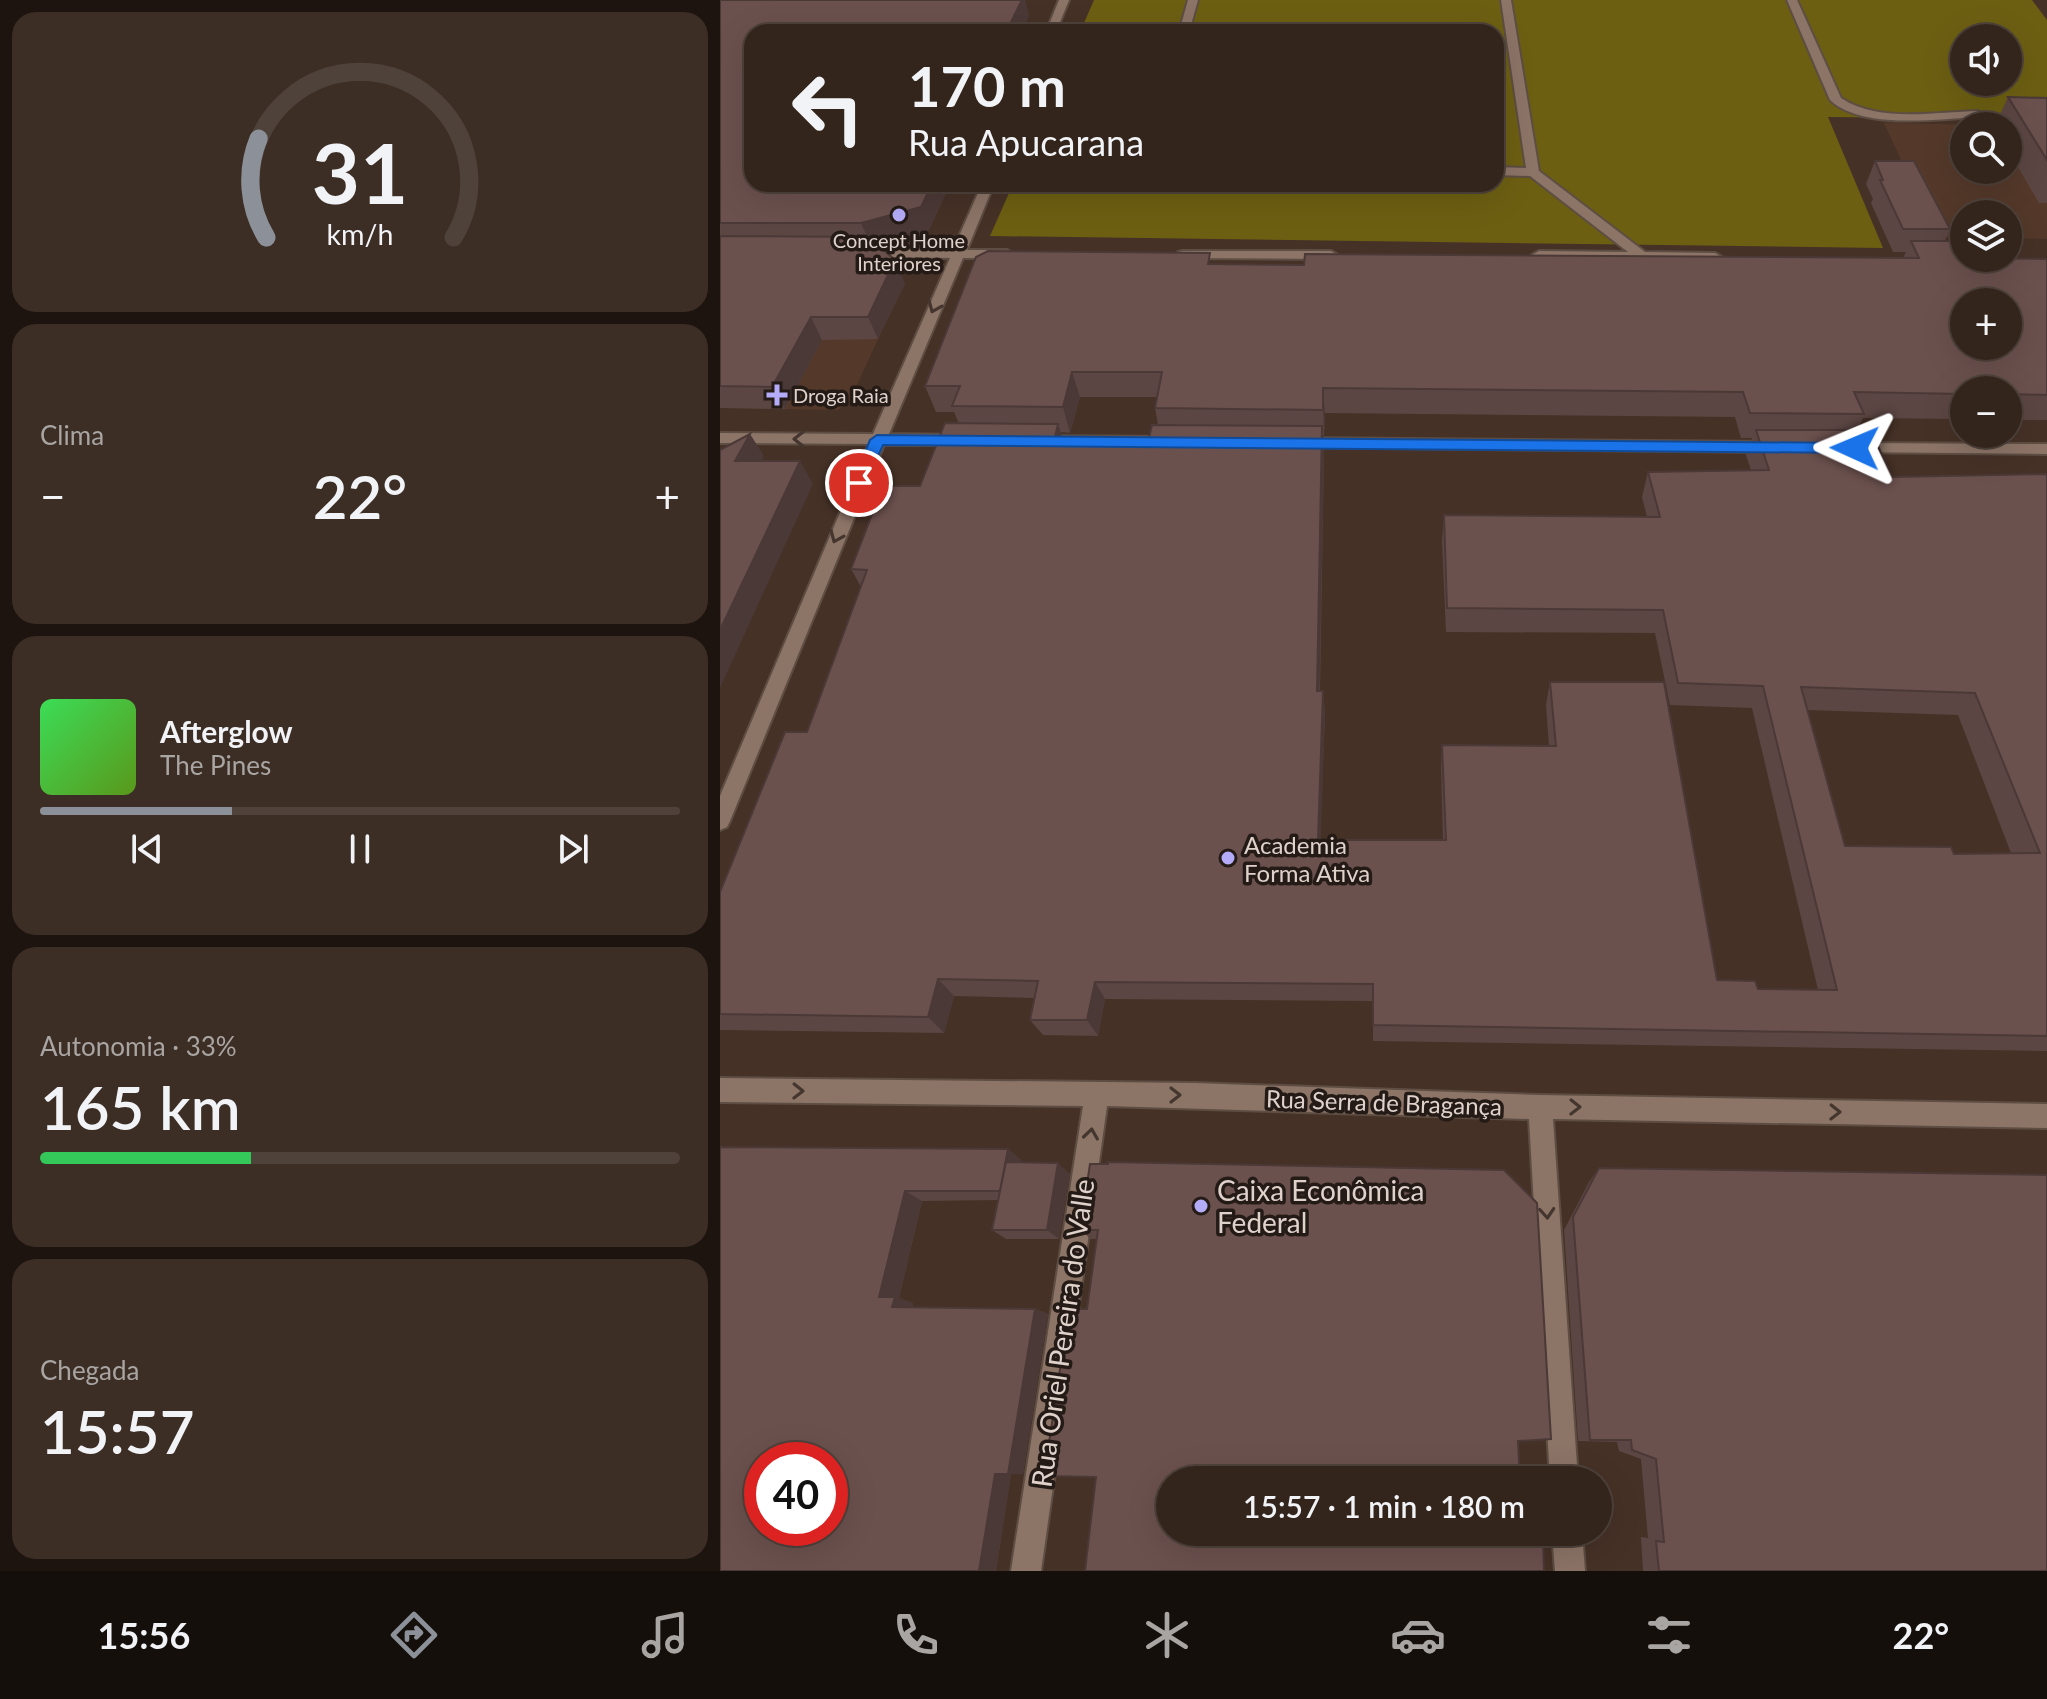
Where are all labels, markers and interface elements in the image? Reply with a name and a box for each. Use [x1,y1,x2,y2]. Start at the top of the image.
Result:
map controls [1950,24,2022,448]
button: sound [1950,24,2022,96]
text: 170 m [908,52,1066,119]
icon: left [776,56,880,160]
button: search [1950,112,2022,184]
text: Rua Apucarana [908,120,1144,164]
text: 31 [312,121,408,221]
button: layers [1950,200,2022,272]
marker: Concept Home Interiores [890,206,908,224]
text: km/h [327,217,393,251]
place label: Concept Home Interiores [833,228,965,275]
button: + [1950,288,2022,360]
one-way arrow [928,299,944,313]
button: − [1950,376,2022,448]
place label: Droga Raia [793,383,889,407]
marker: Droga Raia [768,386,786,404]
position arrow [1813,406,1897,490]
text: Clima [40,419,104,451]
one-way arrow [792,430,805,448]
pin [825,449,893,517]
text: 22° [313,460,407,532]
icon: arrive [837,461,881,505]
text: − [40,470,66,522]
text: + [654,470,680,522]
one-way arrow [829,529,845,543]
text: Afterglow [160,713,293,749]
text: The Pines [160,749,271,781]
icon: previous [125,827,169,871]
icon: pause [338,827,382,871]
icon: next [551,827,595,871]
place label: Academia Forma Ativa [1244,830,1370,887]
marker: Academia Forma Ativa [1219,849,1237,867]
text: Autonomia · 33% [40,1030,237,1062]
text: 165 km [40,1071,241,1143]
one-way arrow [792,1083,805,1100]
street label: Rua Serra de Bragança [1265,1083,1503,1121]
one-way arrow [1169,1086,1182,1104]
one-way arrow [1569,1099,1582,1116]
one-way arrow [1829,1103,1842,1121]
one-way arrow [1082,1127,1099,1141]
place label: Caixa Econômica Federal [1217,1173,1424,1239]
street label: Rua Oriel Pereira do Valle [1024,1177,1100,1489]
marker: Caixa Econômica Federal [1192,1197,1210,1215]
one-way arrow [1538,1207,1555,1220]
text: Chegada [40,1354,140,1386]
text: 15:57 [40,1395,194,1467]
speed limit sign: 40 [744,1442,848,1546]
text: 15:57 · 1 min · 180 m [1243,1488,1525,1524]
icon: directions [386,1607,442,1663]
icon: music [637,1607,693,1663]
icon: phone [888,1607,944,1663]
icon: climate [1139,1607,1195,1663]
icon: car [1390,1607,1446,1663]
icon: filters [1641,1607,1697,1663]
text: 15:56 [98,1613,190,1657]
text: 22° [1893,1613,1949,1657]

